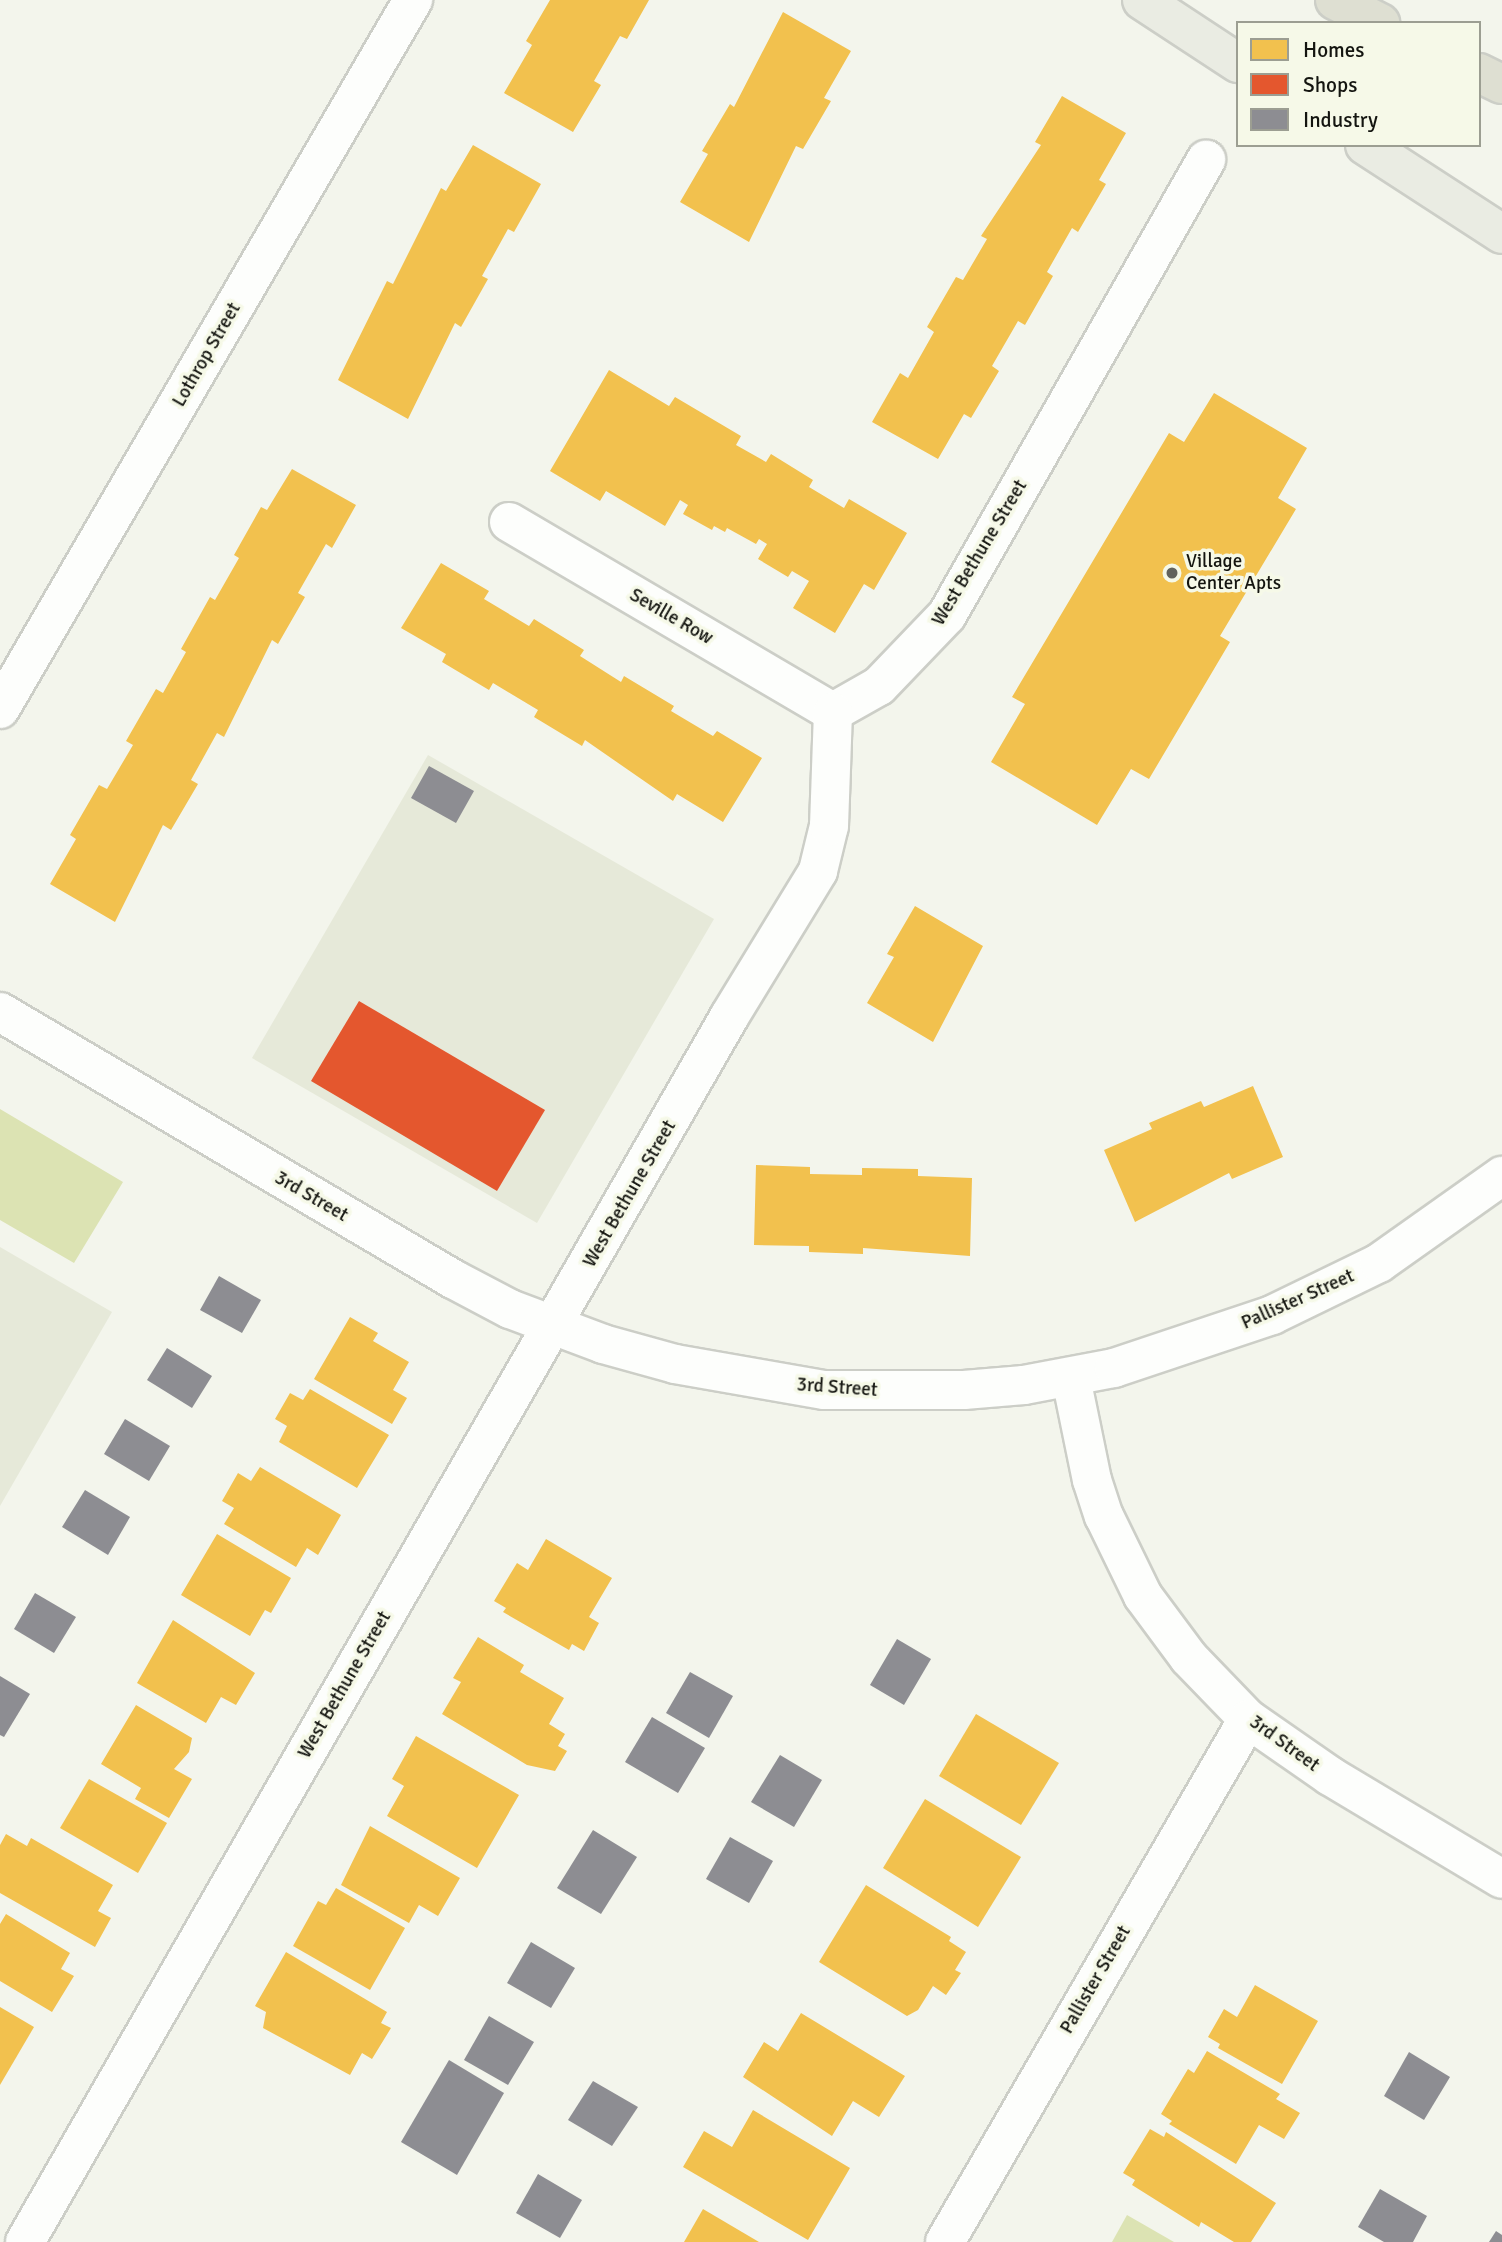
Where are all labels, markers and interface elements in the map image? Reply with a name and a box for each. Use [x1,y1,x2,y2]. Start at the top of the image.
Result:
legend [1236,21,1481,147]
text: Homes [1303,37,1365,63]
text: Shops [1303,72,1357,98]
text: Industry [1303,107,1378,133]
street label: Lothrop Street [168,299,246,411]
street label: West Bethune Street [927,476,1033,630]
place label: Village Center Apts [1186,551,1281,595]
marker: Village Center Apts [1164,565,1180,581]
street label: Seville Row [625,584,717,650]
street label: West Bethune Street [579,1116,681,1272]
street label: 3rd Street [270,1167,352,1227]
street label: Pallister Street [1238,1265,1358,1335]
street label: 3rd Street [796,1374,878,1402]
street label: West Bethune Street [294,1607,396,1763]
street label: 3rd Street [1245,1711,1323,1777]
street label: Pallister Street [1056,1922,1136,2038]

